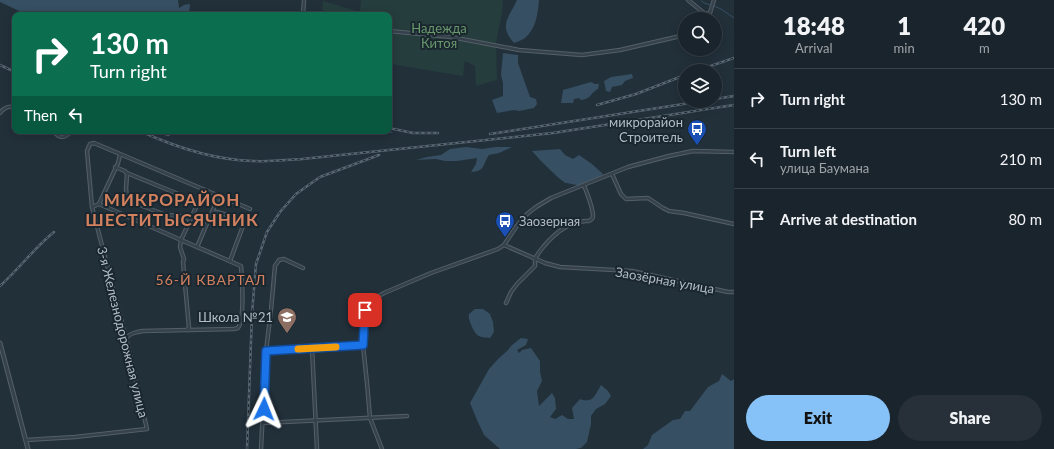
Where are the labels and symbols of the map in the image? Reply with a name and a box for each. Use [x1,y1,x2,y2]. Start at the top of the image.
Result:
park label: Надежда Китоя [411,20,467,51]
place label: микрорайон Строитель [609,114,683,145]
bus stop icon: микрорайон Строитель [686,118,708,146]
district label: МИКРОРАЙОН ШЕСТИТЫСЯЧНИК [85,189,259,230]
bus stop icon: Заозерная [494,210,516,238]
place label: Заозерная [519,213,580,229]
street label: 3-я Железнодорожная улица [94,245,152,419]
street label: Заозёрная улица [614,263,716,297]
district label: 56-Й КВАРТАЛ [156,271,266,288]
pin [348,293,382,327]
school or university icon: Школа №21 [276,306,298,334]
place label: Школа №21 [198,309,273,325]
position arrow [243,388,285,430]

